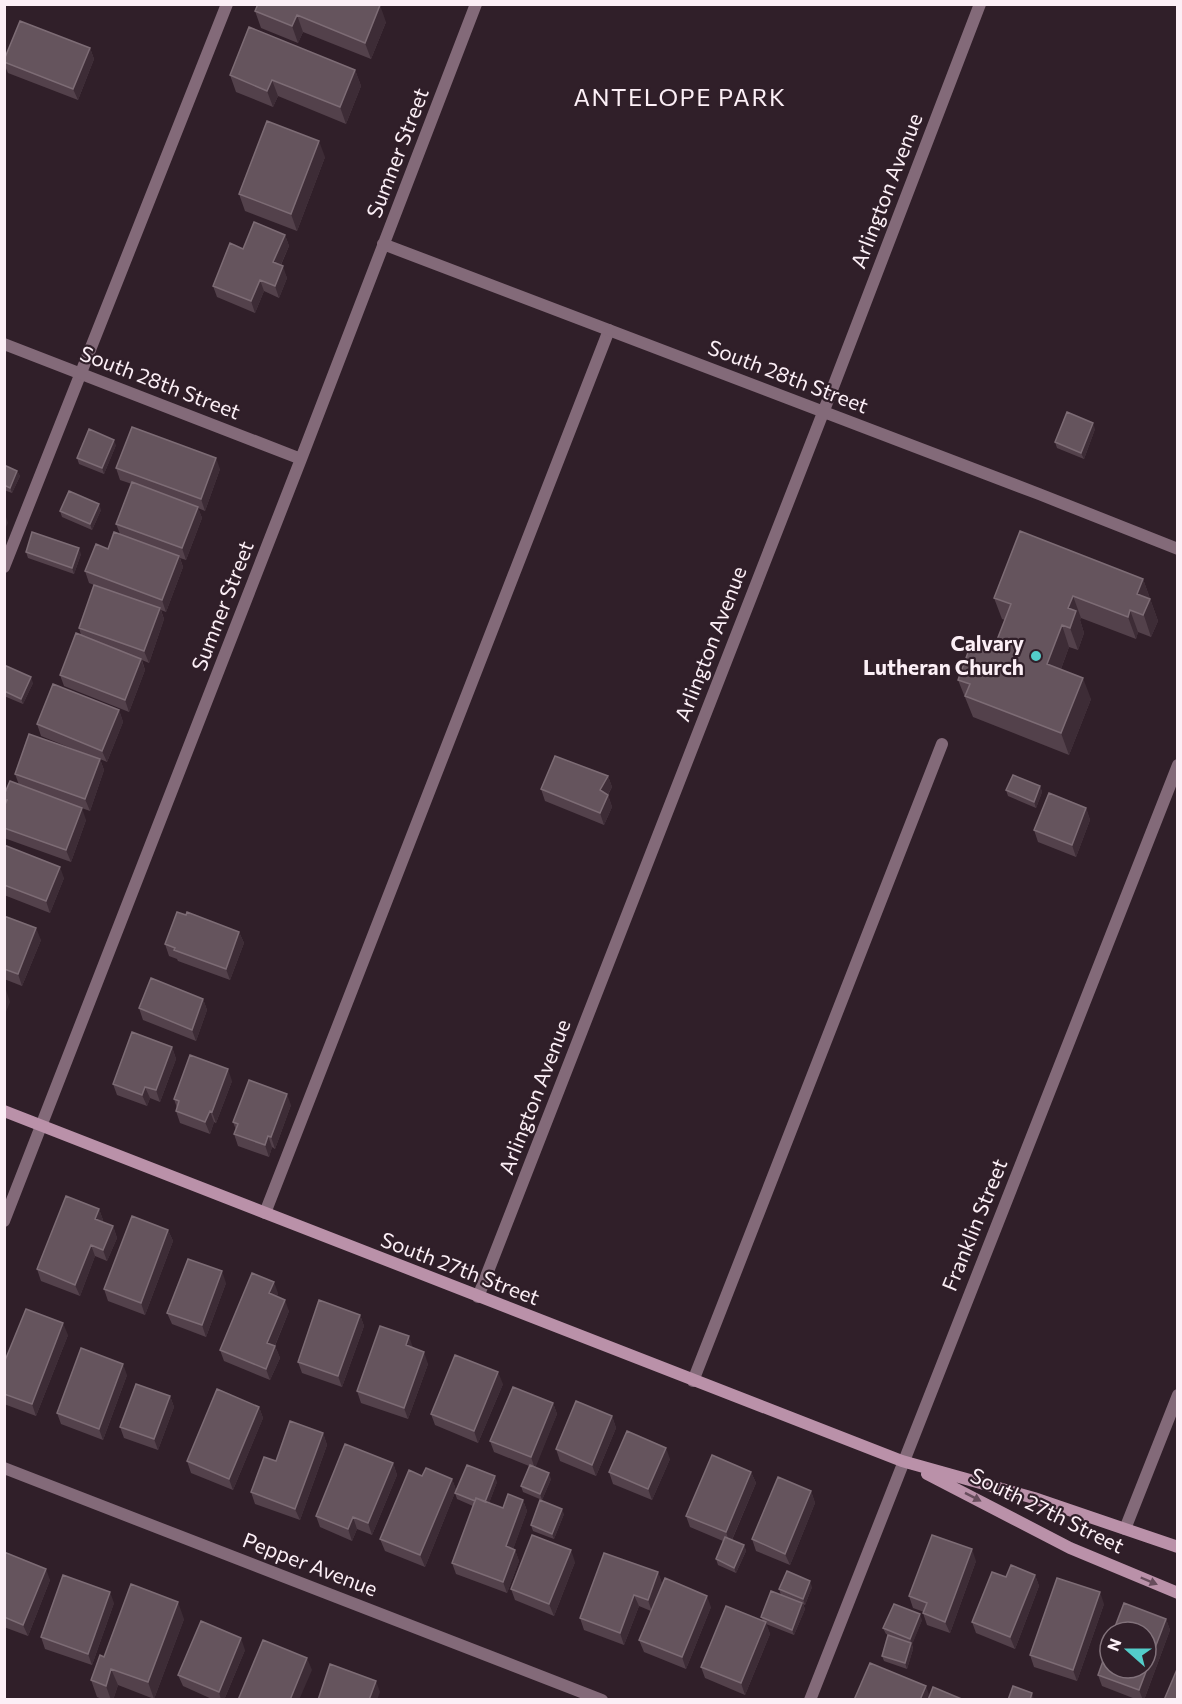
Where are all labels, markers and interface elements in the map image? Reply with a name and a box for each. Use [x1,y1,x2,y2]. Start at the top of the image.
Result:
district label: ANTELOPE PARK [573,82,787,111]
street label: Sumner Street [360,84,433,221]
street label: Arlington Avenue [845,109,927,272]
street label: South 28th Street [705,334,872,418]
street label: South 28th Street [77,340,244,424]
street label: Sumner Street [185,537,258,674]
street label: Arlington Avenue [669,562,751,725]
place label: Calvary Lutheran Church [863,630,1024,679]
marker: Calvary Lutheran Church [1029,649,1043,663]
street label: Arlington Avenue [493,1015,575,1178]
street label: Franklin Street [936,1155,1012,1294]
street label: South 27th Street [378,1226,543,1309]
street label: South 27th Street [967,1462,1129,1558]
one-way arrow [964,1492,981,1502]
street label: Pepper Avenue [240,1526,381,1601]
one-way arrow [1140,1576,1158,1586]
north arrow [1098,1620,1158,1680]
text: N [1103,1635,1125,1653]

